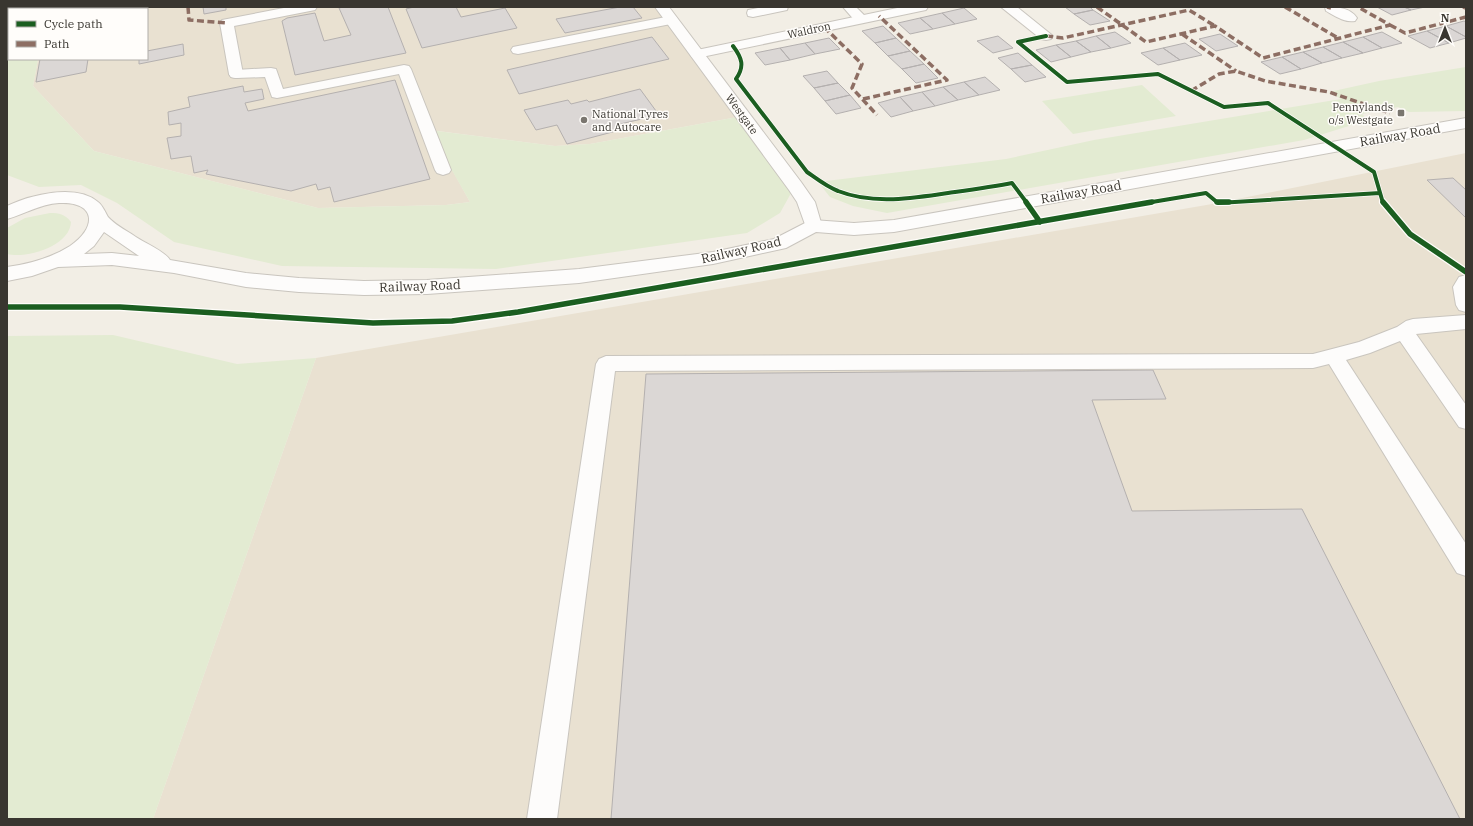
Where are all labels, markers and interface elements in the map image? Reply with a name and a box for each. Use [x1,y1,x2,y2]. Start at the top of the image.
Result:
legend [8,8,148,60]
north arrow [1425,8,1465,48]
text: N [1441,11,1450,25]
text: Cycle path [44,16,103,31]
street label: Waldron [786,19,832,41]
text: Path [44,36,70,51]
street label: Westgate [723,91,761,137]
place label: Pennylands o/s Westgate [1329,100,1393,127]
place label: National Tyres and Autocare [592,107,668,134]
marker: Pennylands o/s Westgate [1396,108,1406,118]
marker: National Tyres and Autocare [579,115,589,125]
street label: Railway Road [1358,120,1442,150]
street label: Railway Road [1039,177,1123,207]
street label: Railway Road [699,233,783,267]
street label: Railway Road [379,276,461,296]

